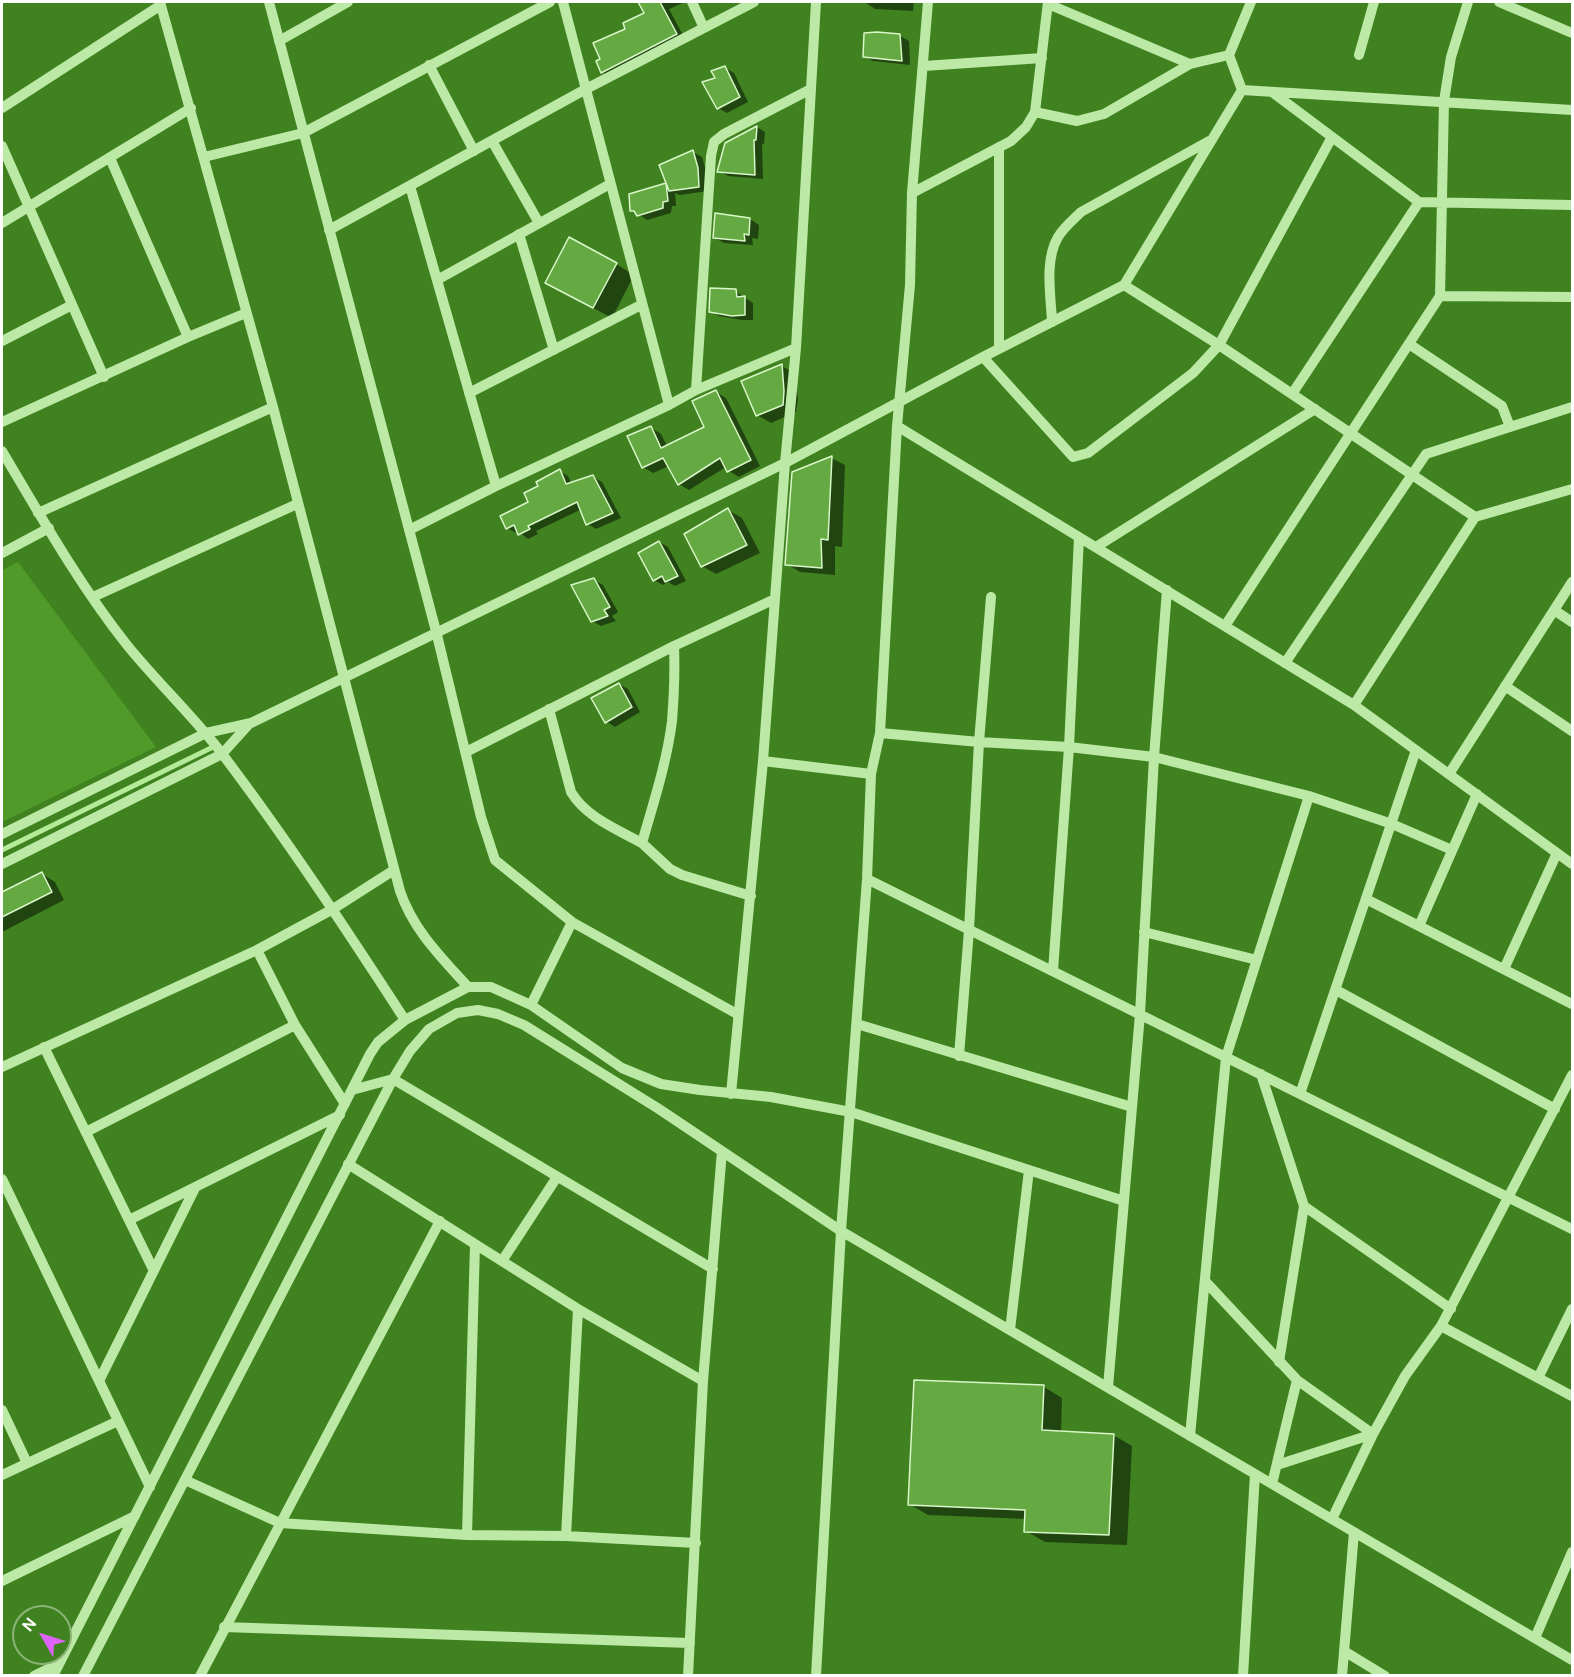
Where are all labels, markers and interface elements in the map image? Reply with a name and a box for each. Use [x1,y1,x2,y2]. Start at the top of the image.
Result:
north arrow [12,1605,72,1665]
text: N [17,1613,41,1636]

